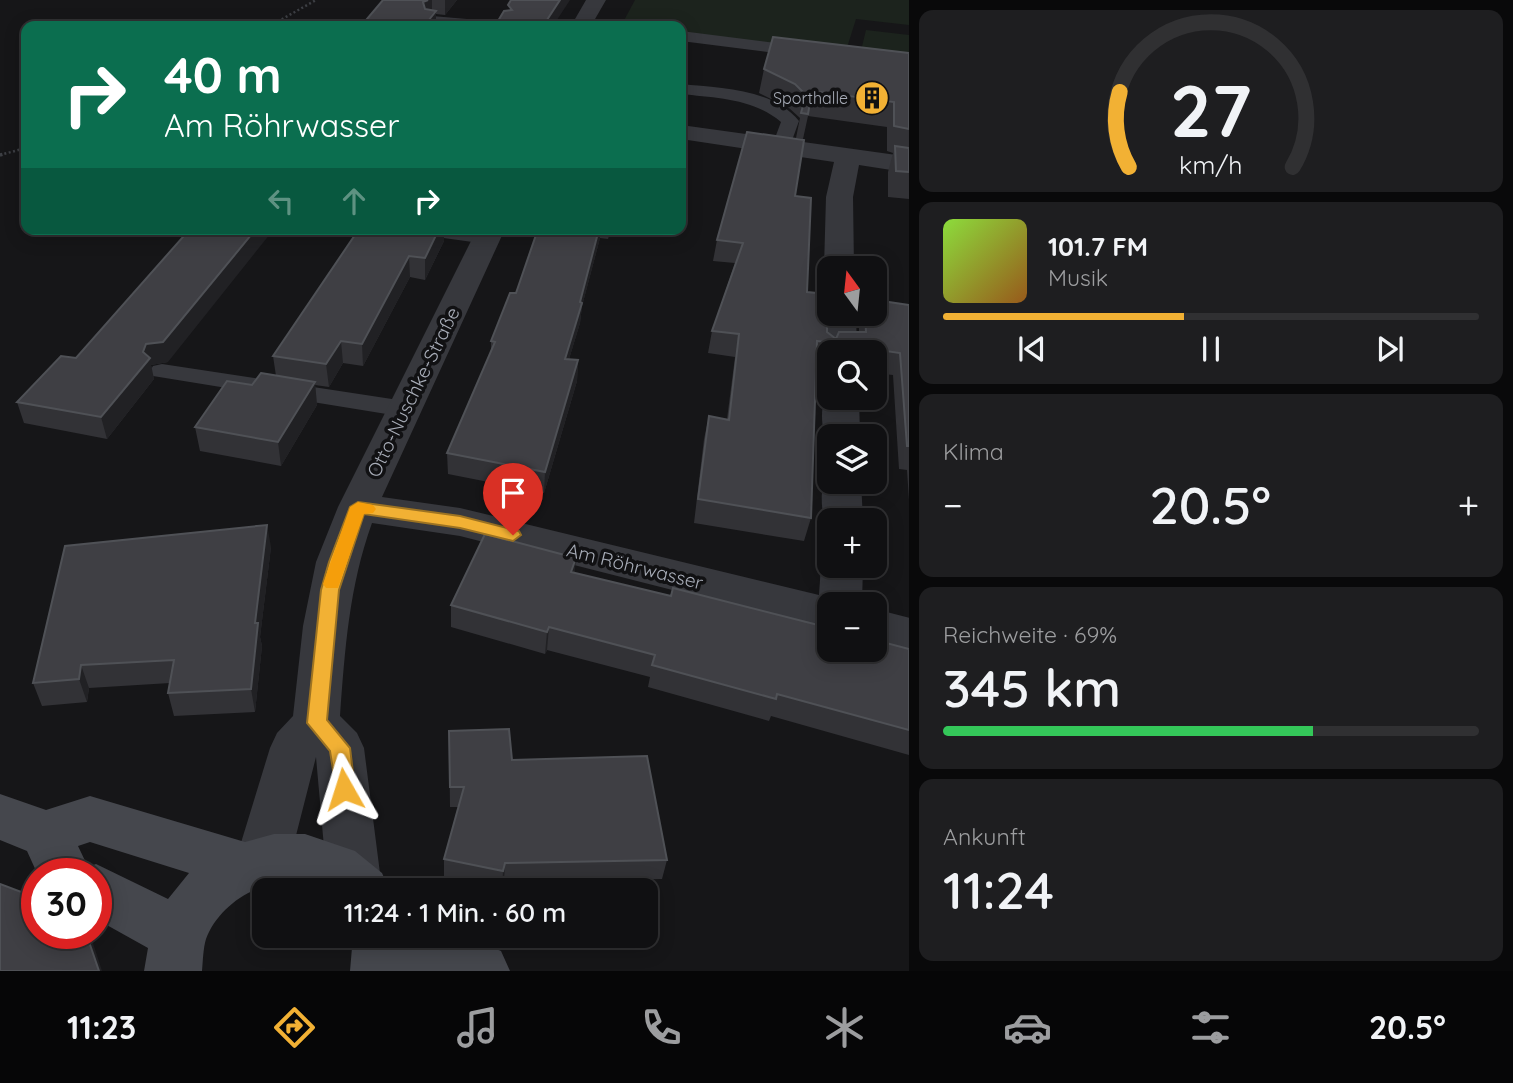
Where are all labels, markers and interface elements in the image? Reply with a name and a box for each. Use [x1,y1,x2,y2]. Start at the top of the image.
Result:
text: 40 m [164,44,282,105]
icon: right [49,49,140,140]
text: 27 [1170,64,1252,155]
building icon: Sporthalle [853,79,891,117]
place label: Sporthalle [773,88,848,108]
text: Am Röhrwasser [164,105,400,145]
text: km/h [1179,149,1243,180]
icon: left [262,182,300,220]
icon: ahead [335,182,373,220]
icon: right [408,182,446,220]
text: 101.7 FM [1048,230,1148,263]
north arrow [817,256,887,326]
map controls [817,256,887,662]
text: Musik [1048,263,1108,292]
street label: Otto-Nuschke-Straße [361,303,465,481]
icon: previous [1013,330,1051,368]
icon: pause [1192,330,1230,368]
icon: next [1371,330,1409,368]
button: search [817,340,887,410]
button: layers [817,424,887,494]
text: Klima [943,437,1004,466]
pin [483,463,543,535]
text: 20.5° [1149,472,1271,537]
icon: arrive [494,474,532,512]
text: − [943,481,963,529]
text: + [1458,481,1479,529]
button: + [817,508,887,578]
street label: Am Röhrwasser [564,537,706,595]
button: − [817,592,887,662]
text: Reichweite · 69% [943,620,1117,649]
text: 345 km [943,655,1121,720]
position arrow [307,752,381,826]
text: Ankunft [943,822,1026,851]
text: 11:24 [943,857,1054,922]
speed limit sign: 30 [21,858,112,949]
text: 11:24 · 1 Min. · 60 m [344,896,566,929]
icon: directions [270,1003,319,1052]
icon: music [453,1003,502,1052]
icon: phone [637,1003,686,1052]
icon: climate [820,1003,869,1052]
icon: car [1003,1003,1052,1052]
icon: filters [1186,1003,1235,1052]
text: 11:23 [67,1007,136,1047]
text: 20.5° [1369,1007,1446,1047]

